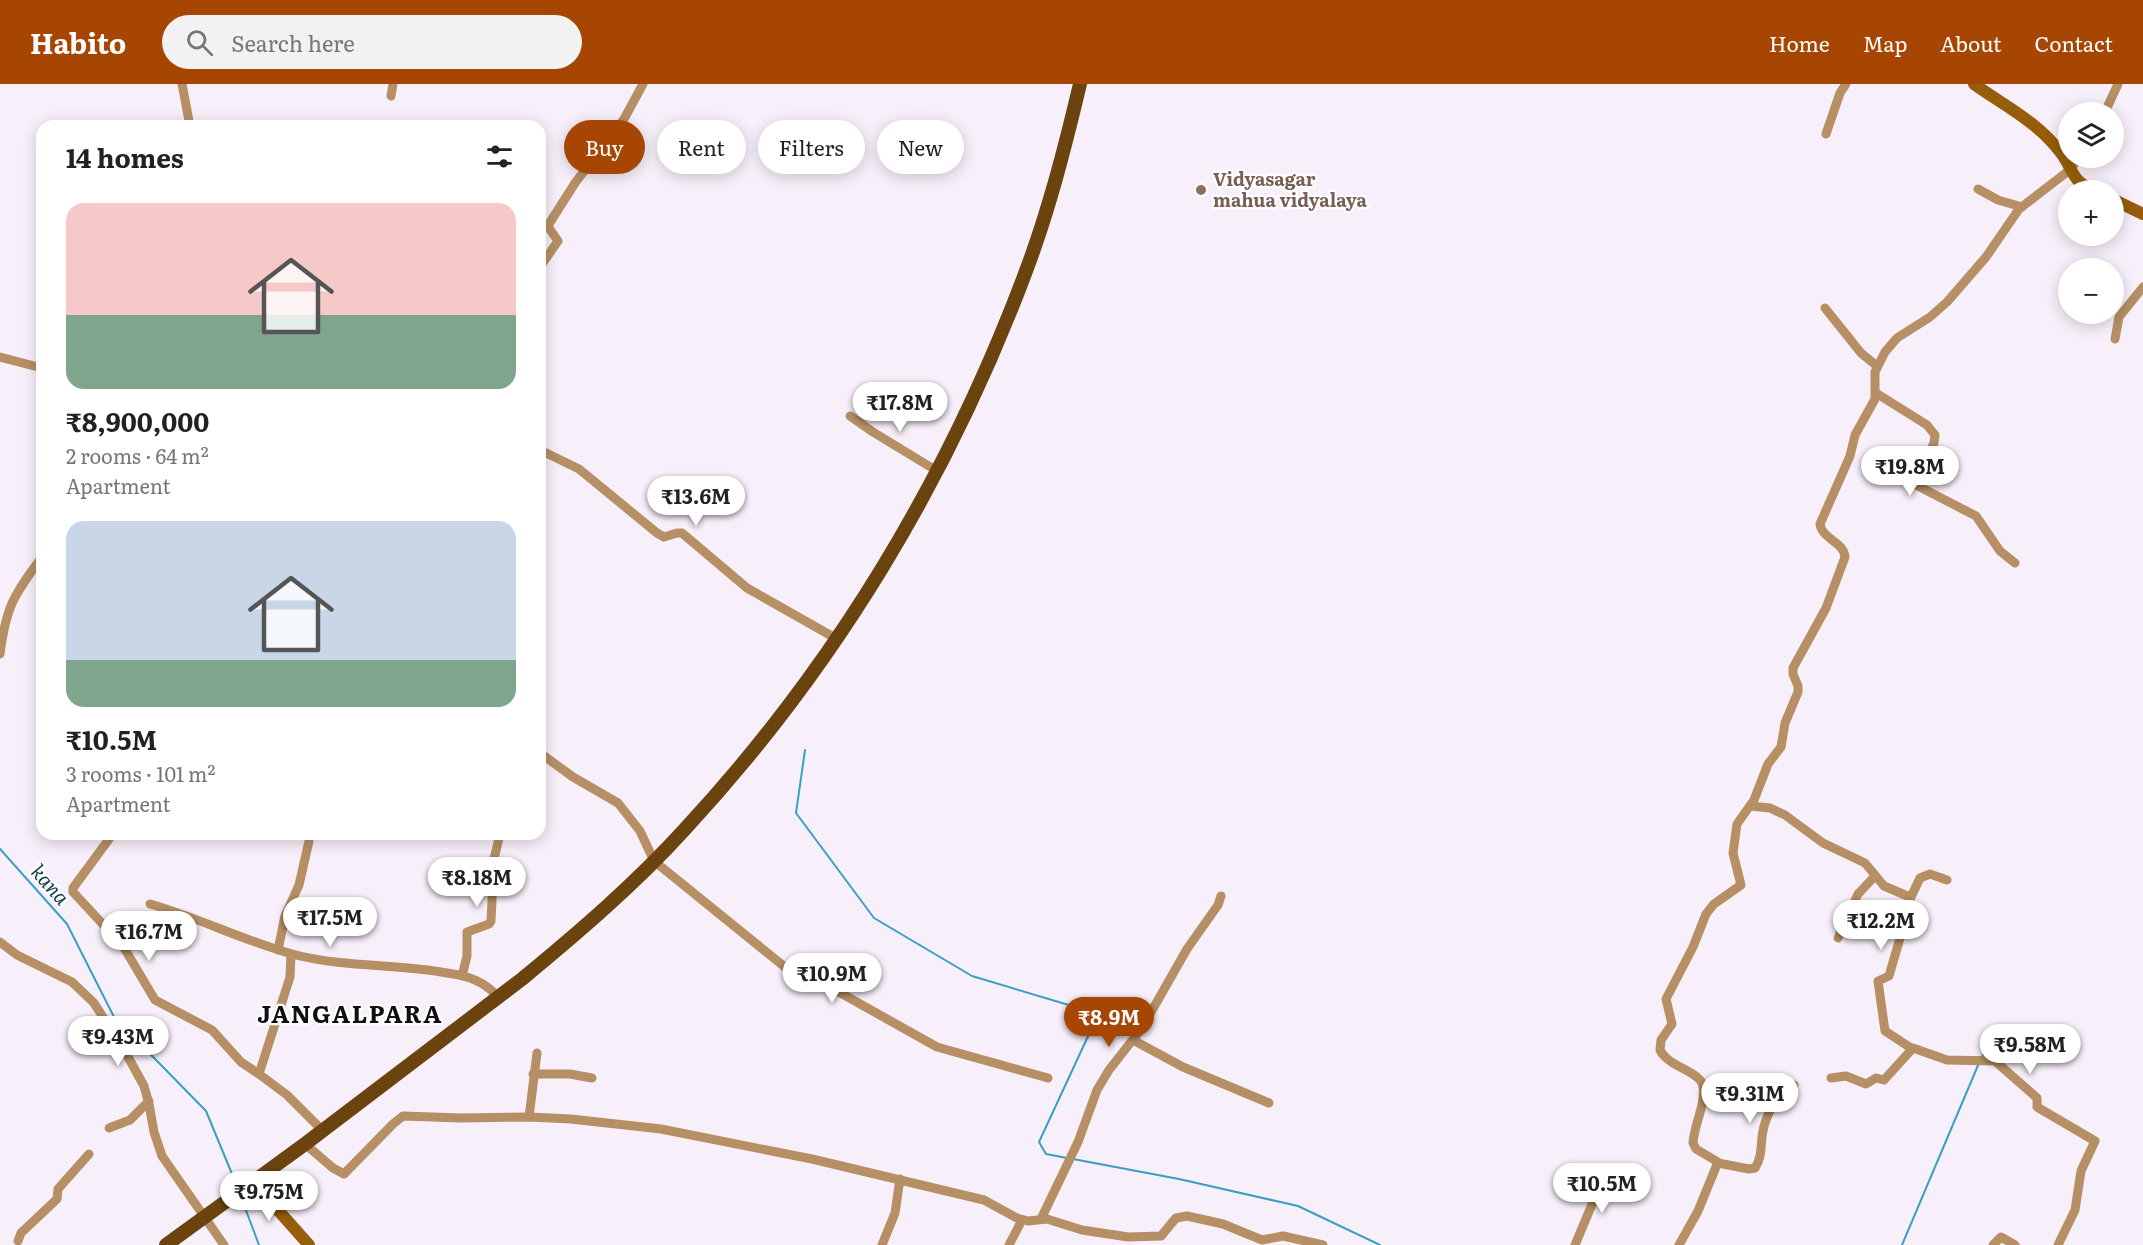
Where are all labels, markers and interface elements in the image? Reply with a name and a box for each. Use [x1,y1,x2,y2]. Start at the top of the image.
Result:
search box [162,15,582,69]
text: Habito [30,21,126,63]
icon: search [183,26,216,59]
text: Search here [231,26,355,59]
text: Home [1769,27,1830,58]
text: Map [1863,27,1907,58]
text: About [1940,27,2002,58]
text: Contact [2035,27,2113,58]
map controls [2058,102,2124,324]
button: layers [2058,102,2124,168]
chip: Buy [564,120,645,174]
chip: Rent [657,120,746,174]
chip: Filters [758,120,865,174]
chip: New [877,120,964,174]
text: 14 homes [66,137,184,176]
icon: filters [483,140,516,173]
place label: Vidyasagar mahua vidyalaya [1213,165,1367,213]
button: + [2058,180,2124,246]
marker: Vidyasagar mahua vidyalaya [1194,183,1208,197]
icon: home [237,242,345,350]
button: − [2058,258,2124,324]
pin: ₹17.8M [851,382,949,433]
text: ₹17.8M [867,386,933,416]
text: ₹8,900,000 [66,401,209,440]
text: 2 rooms · 64 m² [66,440,209,470]
pin: ₹19.8M [1861,446,1959,497]
text: ₹19.8M [1875,450,1945,480]
text: Apartment [66,470,171,500]
pin: ₹13.6M [647,476,745,527]
text: ₹13.6M [661,480,731,510]
icon: home [237,560,345,668]
text: ₹10.5M [66,719,157,758]
text: 3 rooms · 101 m² [66,758,215,788]
text: Apartment [66,788,171,818]
water label: kana [25,857,78,911]
pin: ₹8.18M [428,857,526,908]
text: ₹8.18M [442,861,512,891]
pin: ₹17.5M [281,897,379,948]
pin: ₹12.2M [1832,900,1930,951]
text: ₹17.5M [297,901,363,931]
text: ₹12.2M [1847,904,1915,934]
pin: ₹16.7M [100,911,198,962]
text: ₹16.7M [115,915,183,945]
pin: ₹10.9M [783,953,881,1004]
text: ₹10.9M [797,957,867,987]
district label: JANGALPARA [257,995,443,1030]
pin: ₹8.9M [1067,997,1151,1048]
text: ₹8.9M [1078,1001,1140,1031]
pin: ₹9.43M [69,1016,167,1067]
text: ₹9.43M [82,1020,154,1050]
pin: ₹9.58M [1981,1024,2079,1075]
text: ₹9.58M [1994,1028,2066,1058]
pin: ₹9.31M [1701,1073,1799,1124]
text: ₹9.31M [1715,1077,1785,1107]
pin: ₹10.5M [1553,1163,1651,1214]
text: ₹10.5M [1567,1167,1637,1197]
pin: ₹9.75M [220,1171,318,1222]
text: ₹9.75M [234,1175,304,1205]

